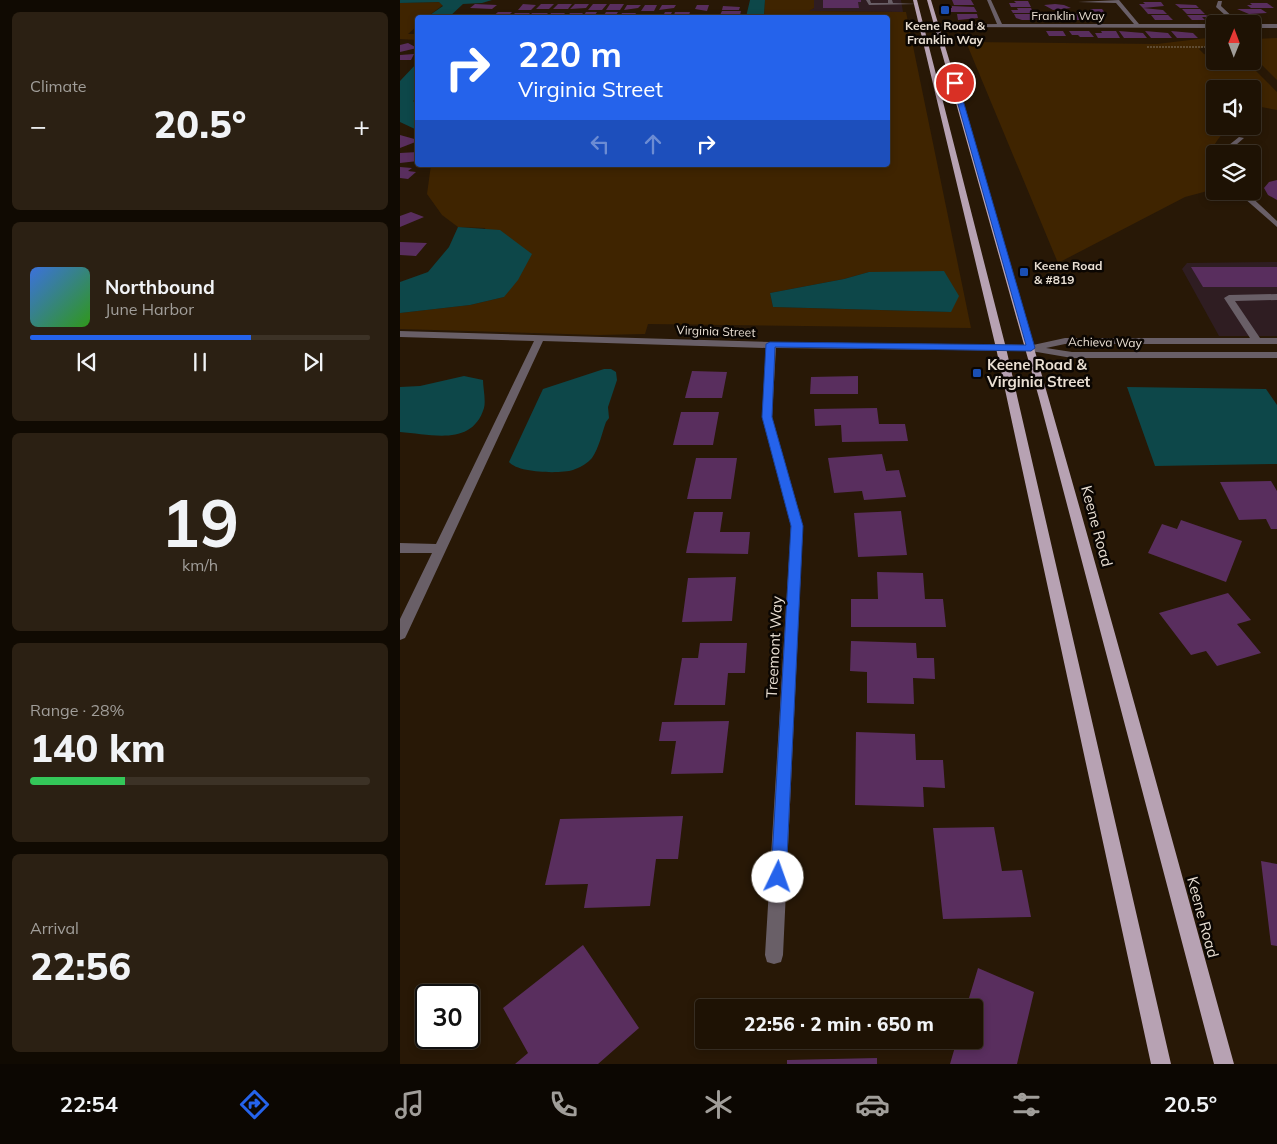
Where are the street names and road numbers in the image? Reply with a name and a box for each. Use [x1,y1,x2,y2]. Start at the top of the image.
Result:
street label: Franklin Way [1031,8,1105,23]
street label: Virginia Street [676,322,756,340]
street label: Achieva Way [1068,334,1143,350]
street label: Keene Road [1077,483,1117,569]
street label: Treemont Way [762,596,786,698]
street label: Keene Road [1183,874,1223,960]

